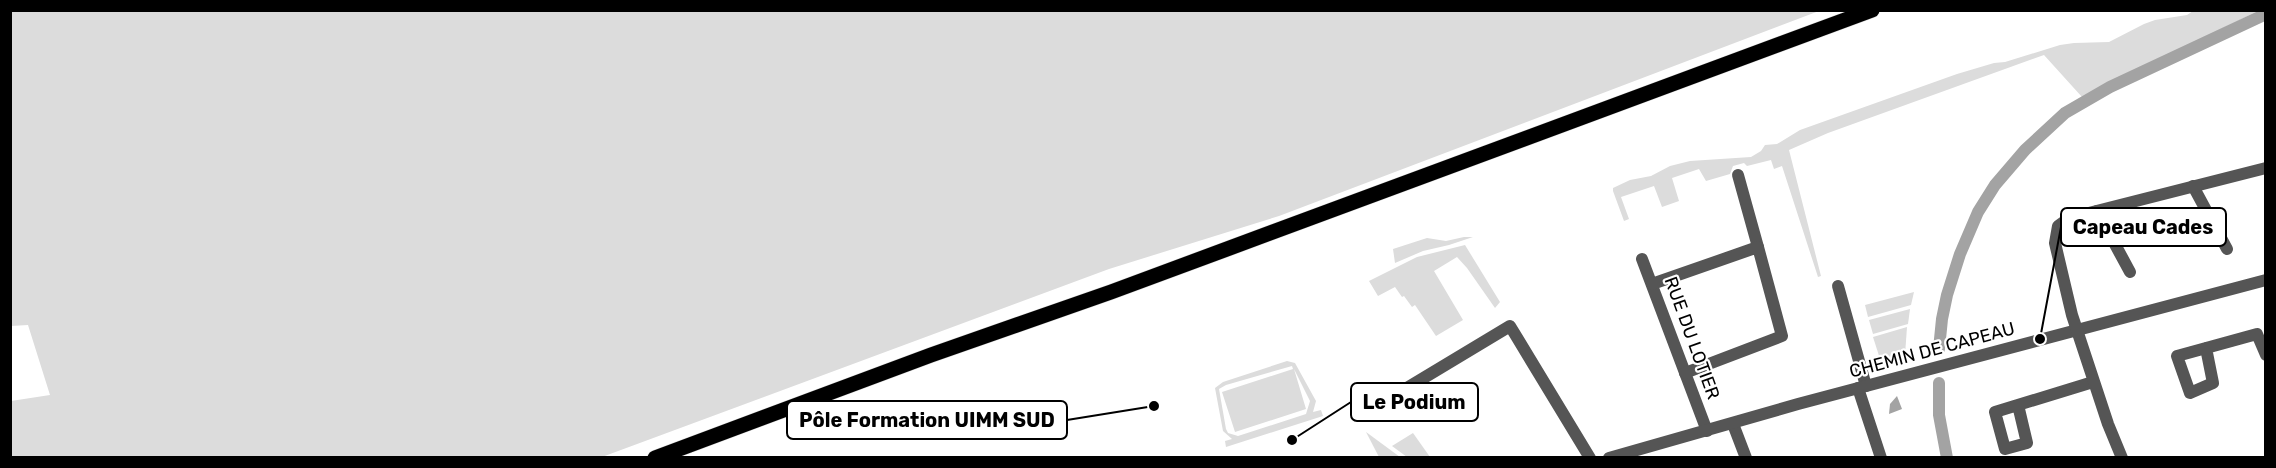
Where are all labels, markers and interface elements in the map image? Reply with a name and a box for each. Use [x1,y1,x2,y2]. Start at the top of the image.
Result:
callout: Capeau Cades [2061,208,2226,246]
text: Capeau Cades [2073,215,2213,239]
street label: RUE DU LOTIER [1660,274,1724,403]
street label: CHEMIN DE CAPEAU [1847,317,2017,383]
callout: Le Podium [1351,383,1478,421]
text: Le Podium [1362,390,1466,414]
callout: Pôle Formation UIMM SUD [787,401,1067,439]
text: Pôle Formation UIMM SUD [799,408,1055,432]

